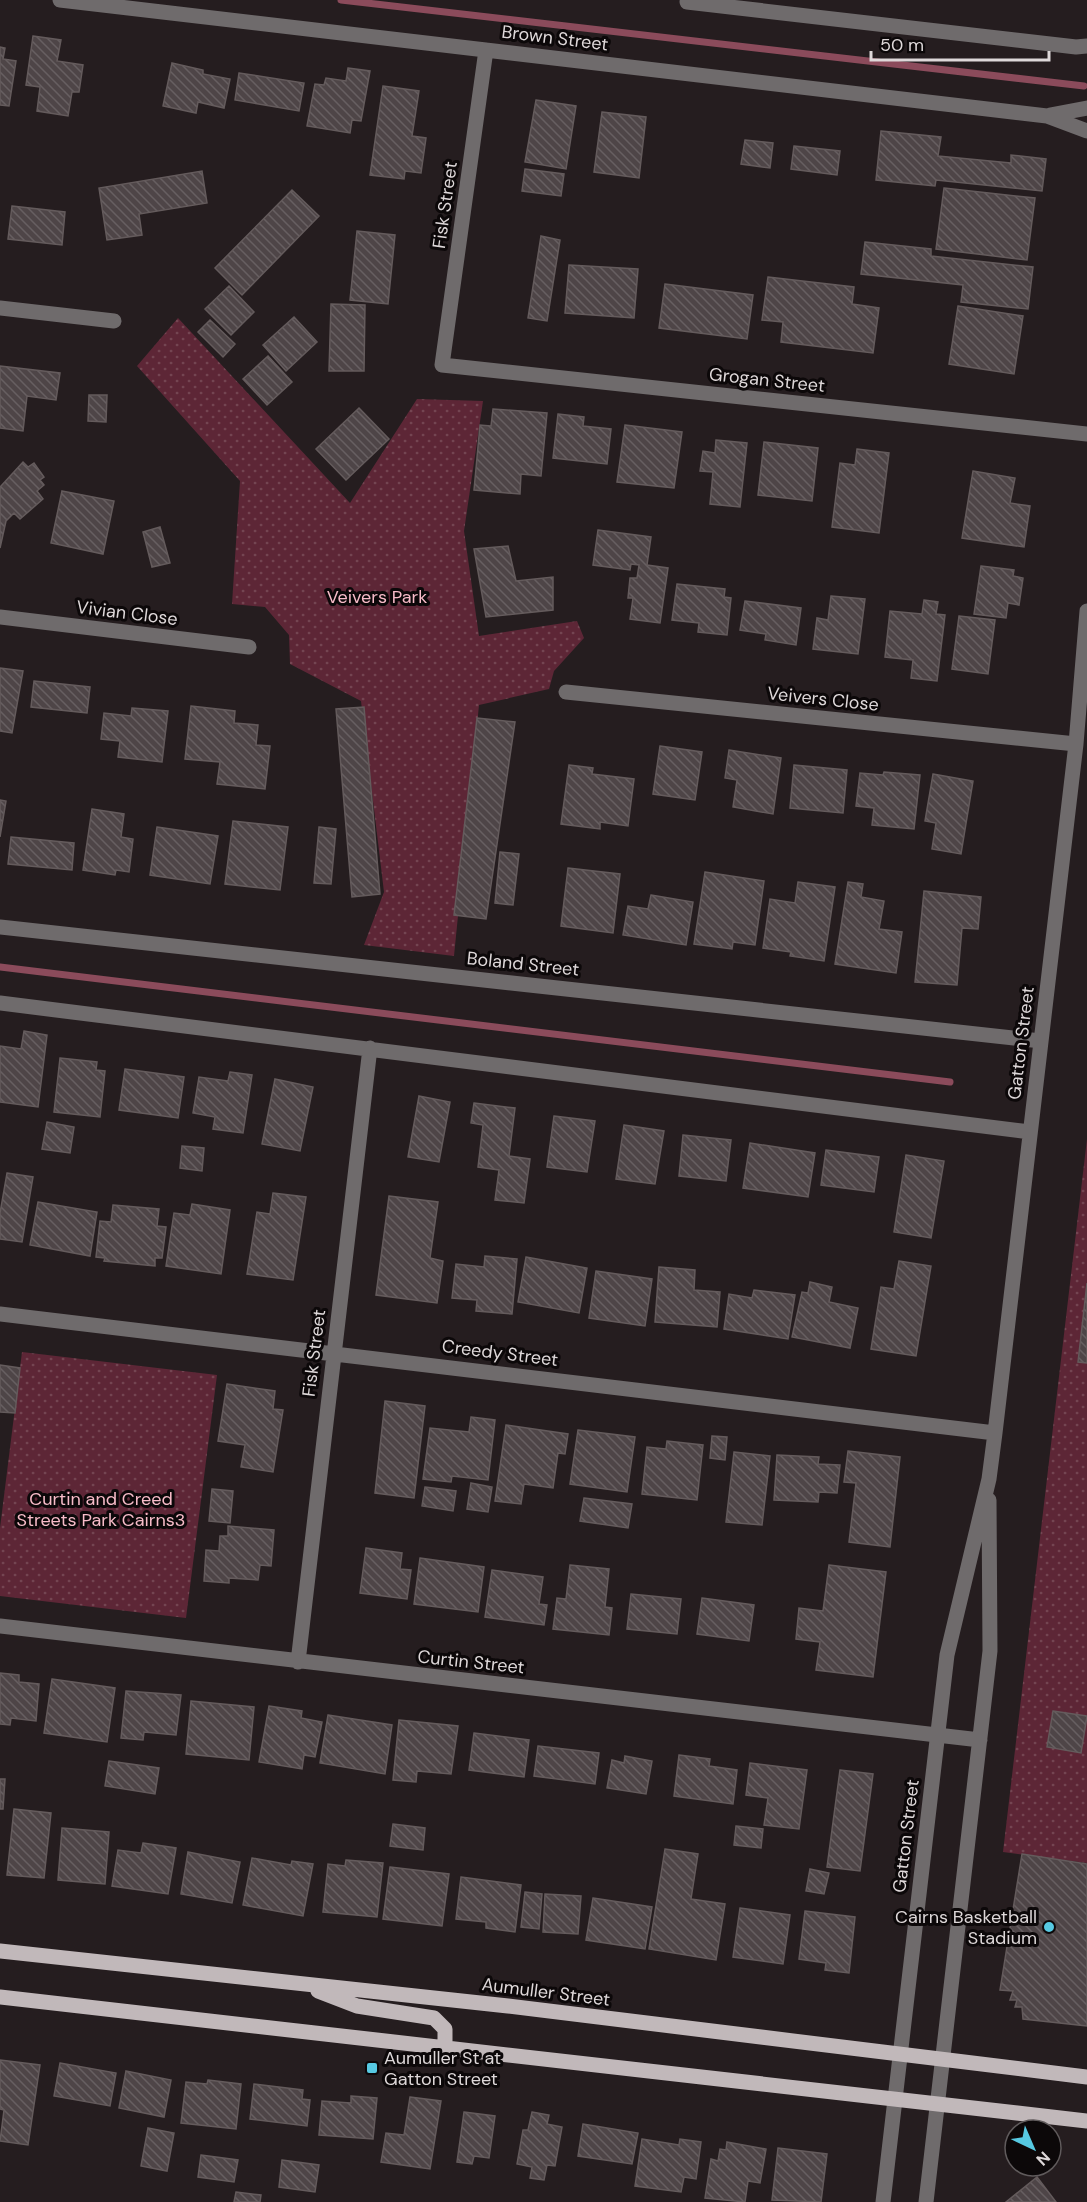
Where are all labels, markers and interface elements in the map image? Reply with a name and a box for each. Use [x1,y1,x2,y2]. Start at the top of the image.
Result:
street label: Brown Street [500,20,610,56]
scale bar [871,24,1050,62]
text: 50 m [880,33,924,57]
street label: Fisk Street [427,160,463,250]
street label: Grogan Street [708,362,826,398]
park label: Veivers Park [327,585,427,609]
street label: Vivian Close [75,595,179,631]
street label: Veivers Close [766,681,880,717]
street label: Boland Street [466,946,580,982]
street label: Gatton Street [1002,985,1040,1101]
street label: Fisk Street [297,1308,331,1398]
street label: Creedy Street [441,1334,559,1372]
park label: Curtin and Creed Streets Park Cairns3 [17,1487,185,1532]
street label: Curtin Street [416,1644,526,1680]
street label: Gatton Street [887,1778,925,1894]
place label: Cairns Basketball Stadium [895,1905,1037,1950]
marker: Cairns Basketball Stadium [1042,1920,1056,1934]
street label: Aumuller Street [480,1972,612,2012]
place label: Aumuller St at Gatton Street [384,2046,501,2091]
marker: Aumuller St at Gatton Street [365,2061,379,2075]
north arrow [1003,2118,1063,2178]
text: N [1032,2147,1055,2170]

